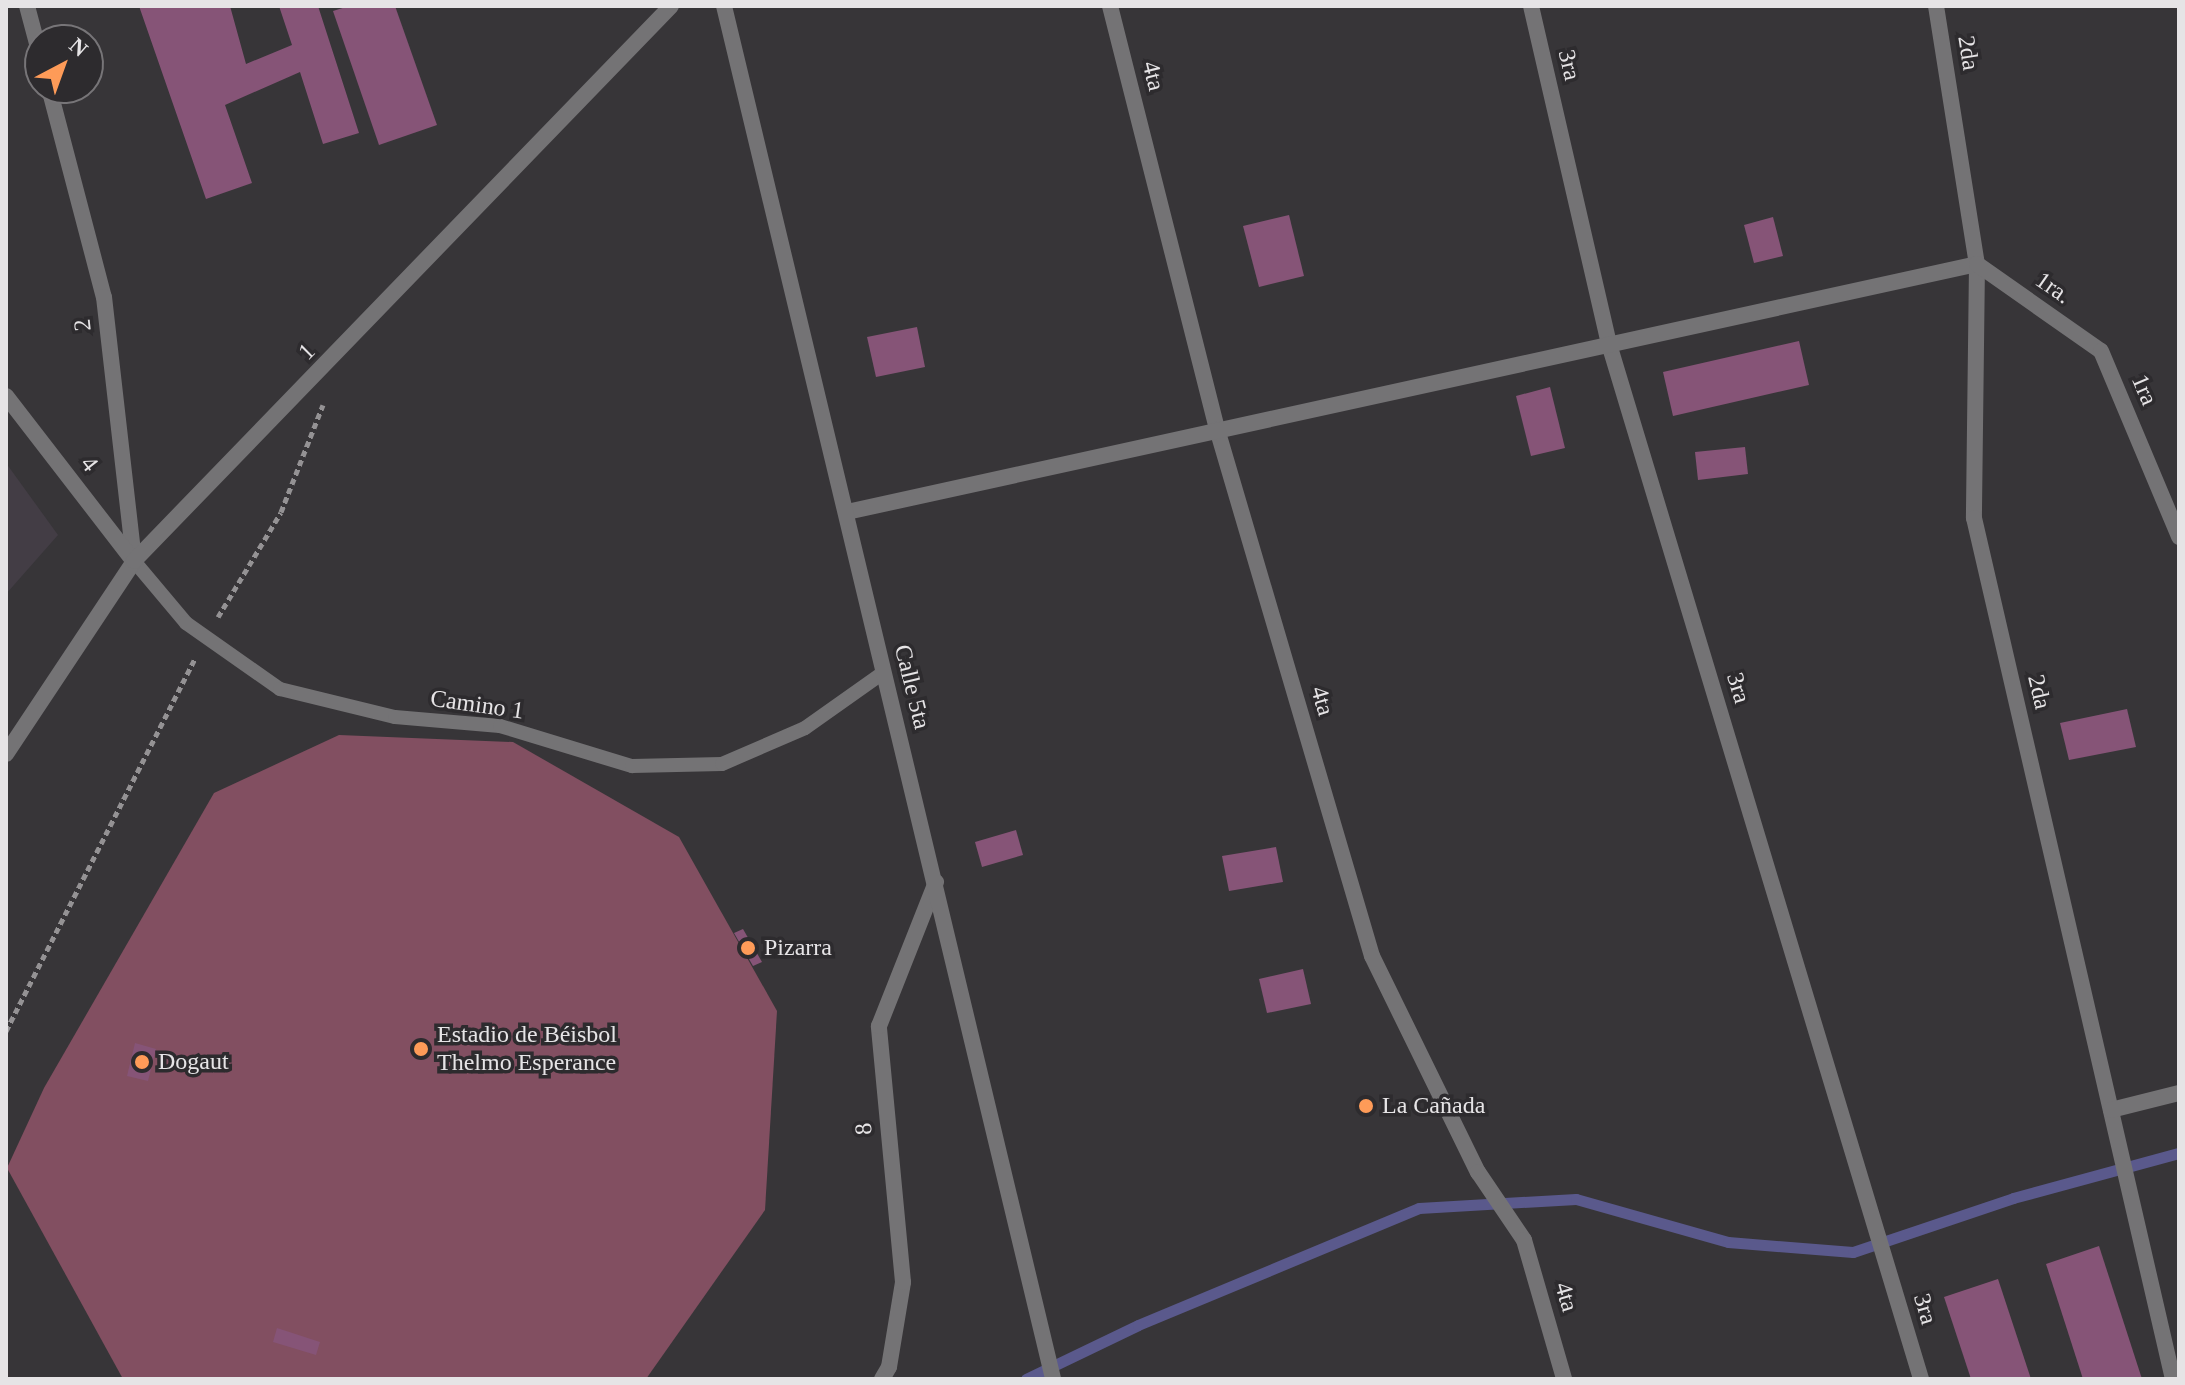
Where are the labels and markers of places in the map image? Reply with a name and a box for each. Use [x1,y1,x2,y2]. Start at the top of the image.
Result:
place label: Pizarra [764,934,832,962]
marker: Pizarra [739,939,757,957]
place label: Estadio de Béisbol Thelmo Esperance [437,1021,617,1077]
marker: Estadio de Béisbol Thelmo Esperance [412,1040,430,1058]
place label: Dogaut [158,1048,229,1076]
marker: Dogaut [133,1053,151,1071]
place label: La Cañada [1382,1092,1485,1120]
marker: La Cañada [1357,1097,1375,1115]

